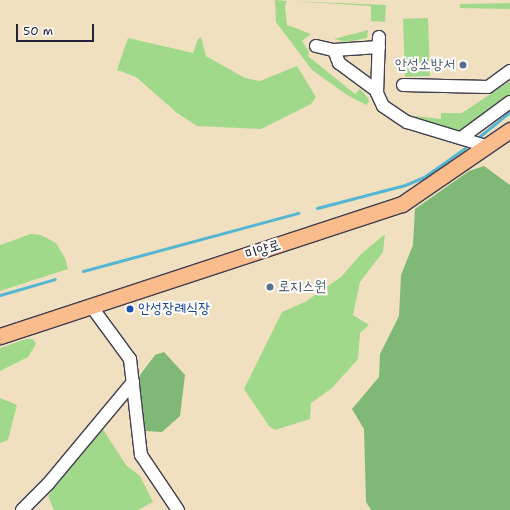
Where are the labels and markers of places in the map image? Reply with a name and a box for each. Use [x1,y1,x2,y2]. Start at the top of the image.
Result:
place label: 안성소방서 [395,56,455,74]
marker: 안성소방서 [458,60,468,70]
place label: 로지스원 [278,278,326,296]
marker: 로지스원 [265,282,275,292]
place label: 안성장례식장 [138,300,210,318]
marker: 안성장례식장 [125,304,135,314]

